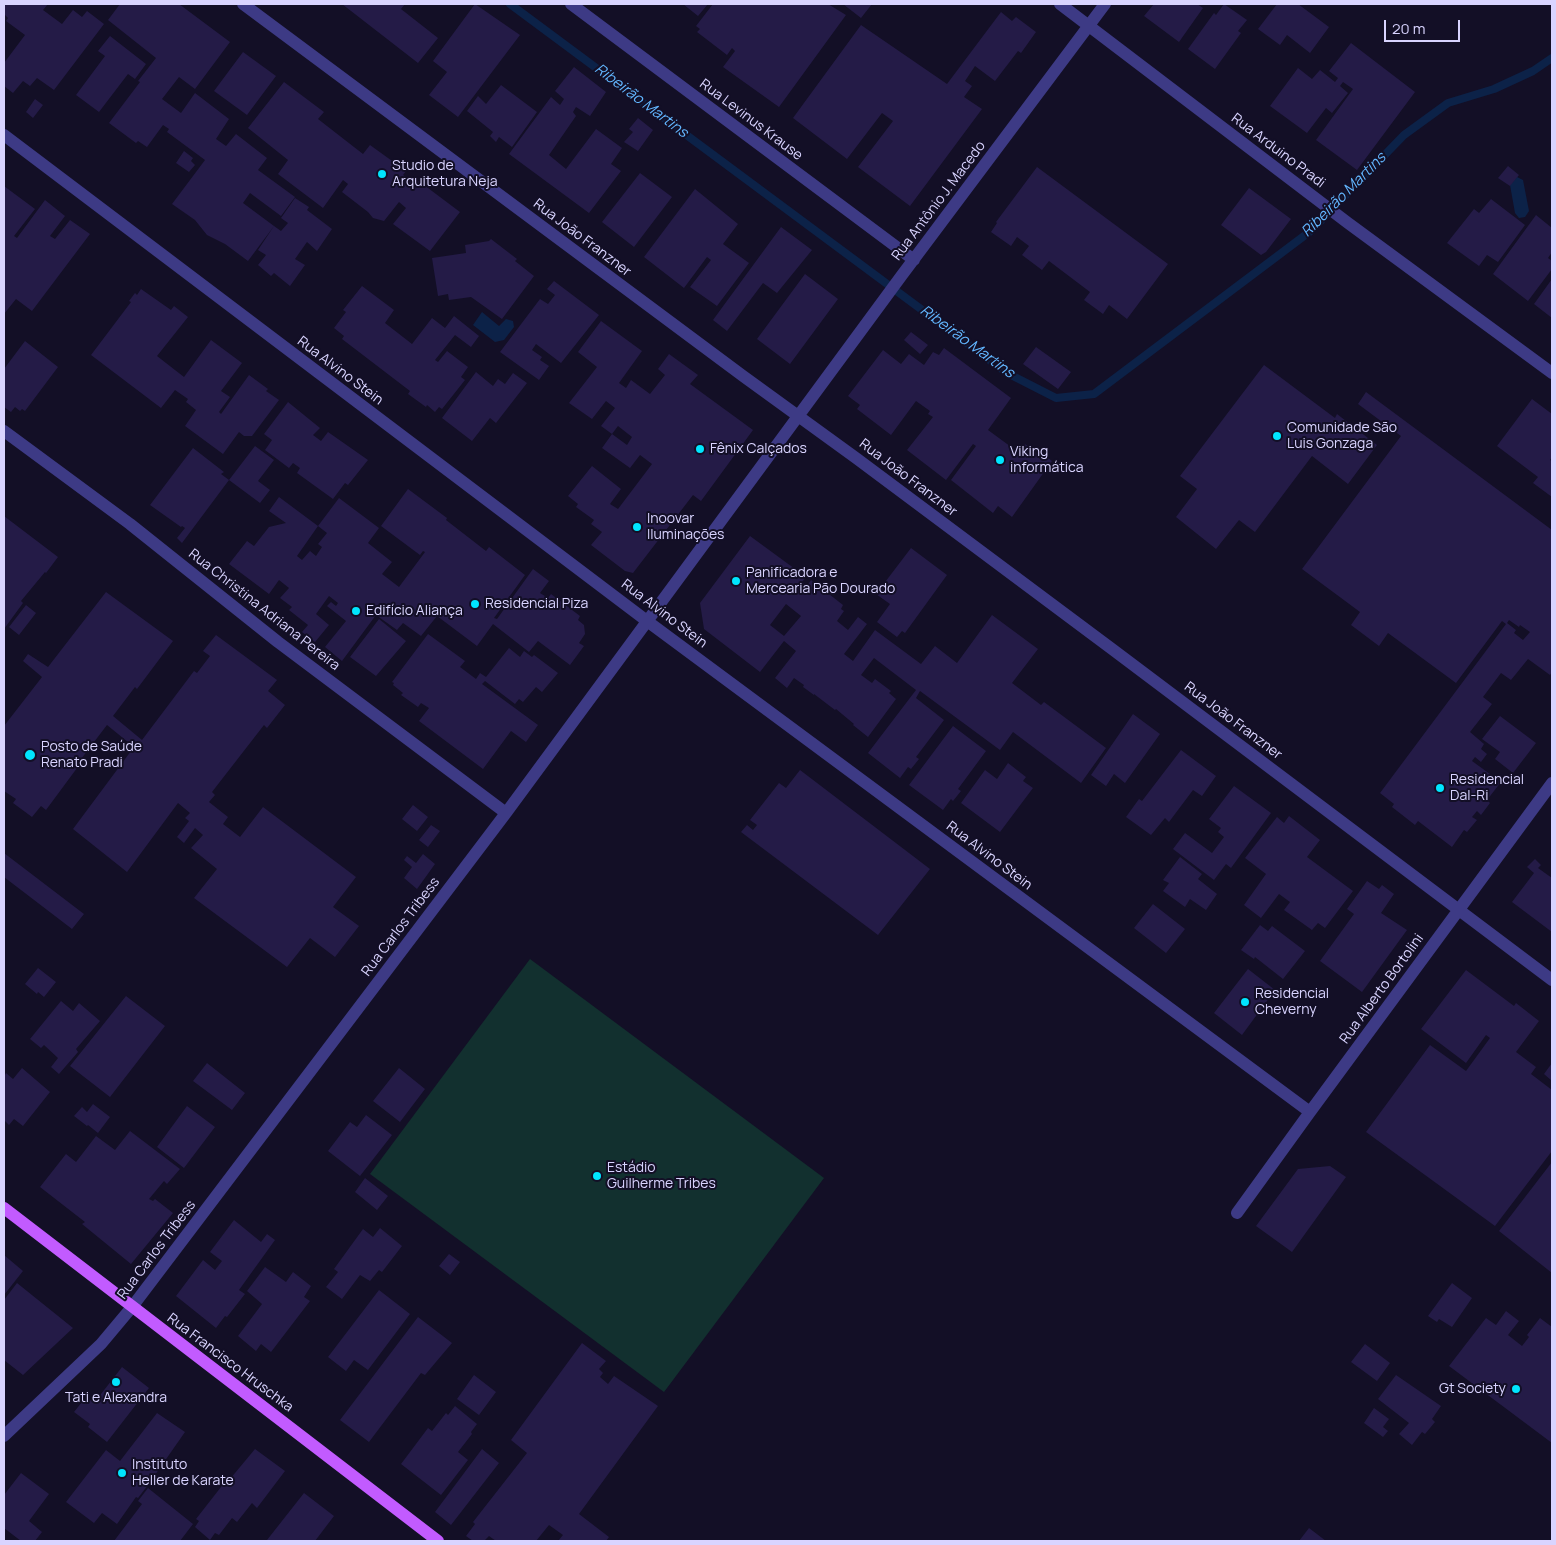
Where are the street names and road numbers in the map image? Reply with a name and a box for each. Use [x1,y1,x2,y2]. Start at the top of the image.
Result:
street label: Rua Levinus Krause [696,76,806,164]
street label: Rua Arduino Pradi [1228,110,1328,192]
street label: Rua Antônio J. Macedo [889,138,989,264]
street label: Rua João Franzner [530,196,634,280]
street label: Rua Alvino Stein [294,333,386,409]
street label: Rua João Franzner [856,436,960,520]
street label: Rua Christina Adriana Pereira [185,546,343,674]
street label: Rua Alvino Stein [618,576,710,652]
street label: Rua João Franzner [1181,679,1285,763]
street label: Rua Alvino Stein [943,818,1035,894]
street label: Rua Carlos Tribess [358,874,444,980]
street label: Rua Alberto Bortolini [1337,931,1427,1047]
street label: Rua Carlos Tribess [114,1197,200,1303]
street label: Rua Francisco Hruschka [164,1310,296,1416]

